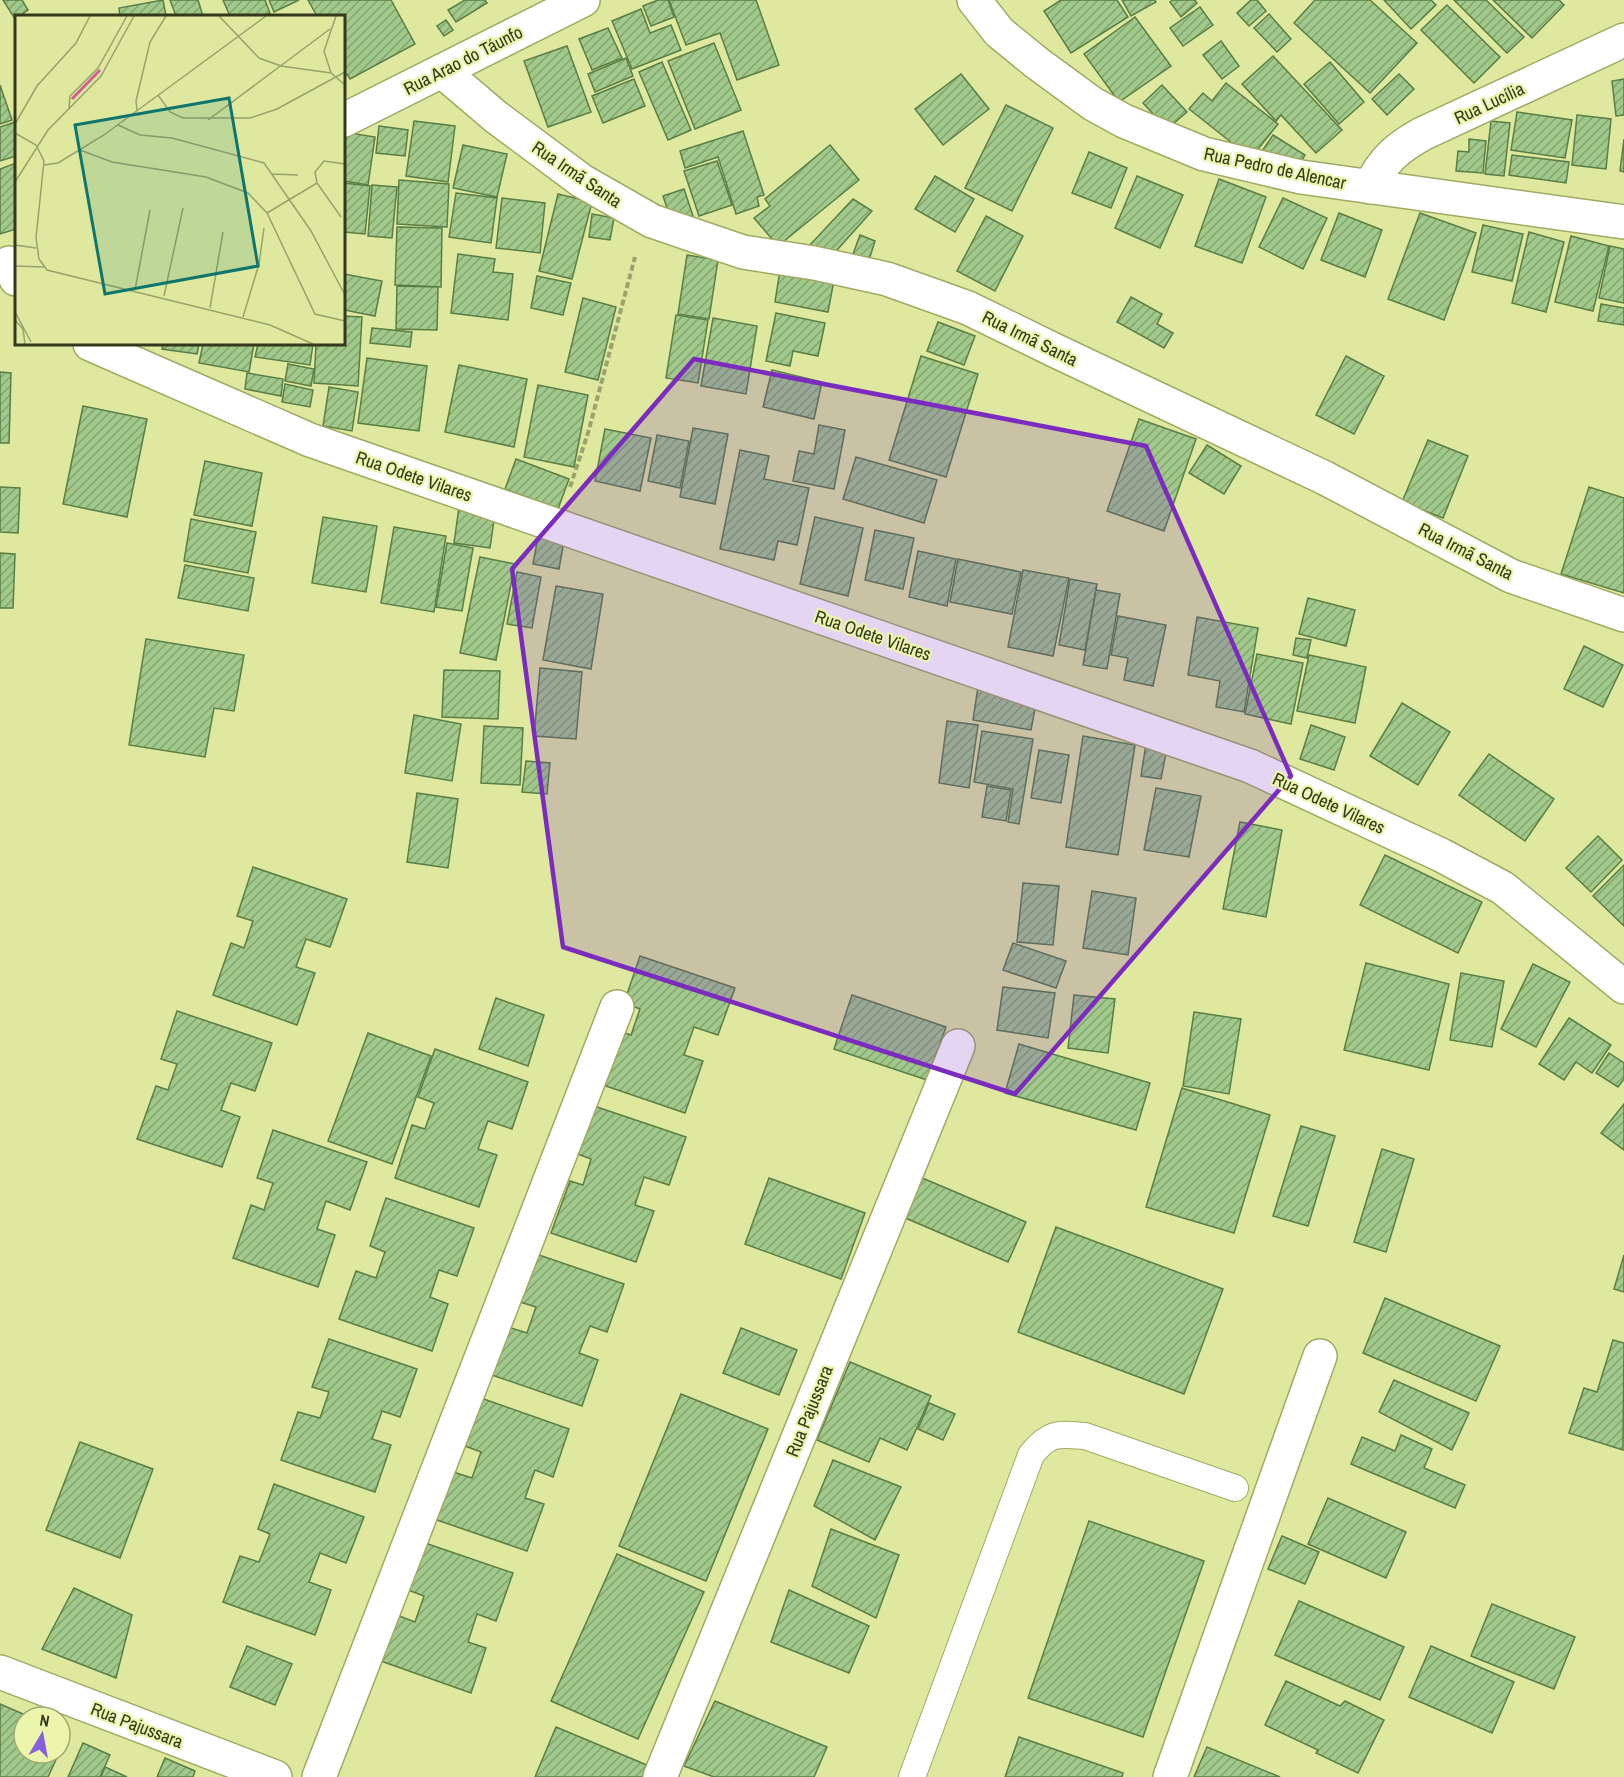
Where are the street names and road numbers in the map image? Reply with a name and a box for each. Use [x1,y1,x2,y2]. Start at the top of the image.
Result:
street label: Rua Arao do Táunfo [399,19,527,101]
street label: Rua Lucília [1450,76,1528,130]
street label: Rua Irmã Santa [527,135,627,213]
street label: Rua Pedro de Alencar [1202,141,1348,195]
street label: Rua Irmã Santa [978,304,1082,372]
street label: Rua Odete Vilares [353,444,475,508]
street label: Rua Irmã Santa [1414,516,1518,586]
street label: Rua Odete Vilares [812,603,934,667]
street label: Rua Odete Vilares [1269,766,1389,840]
street label: Rua Pajussara [779,1361,839,1461]
street label: Rua Pajussara [87,1696,187,1754]

